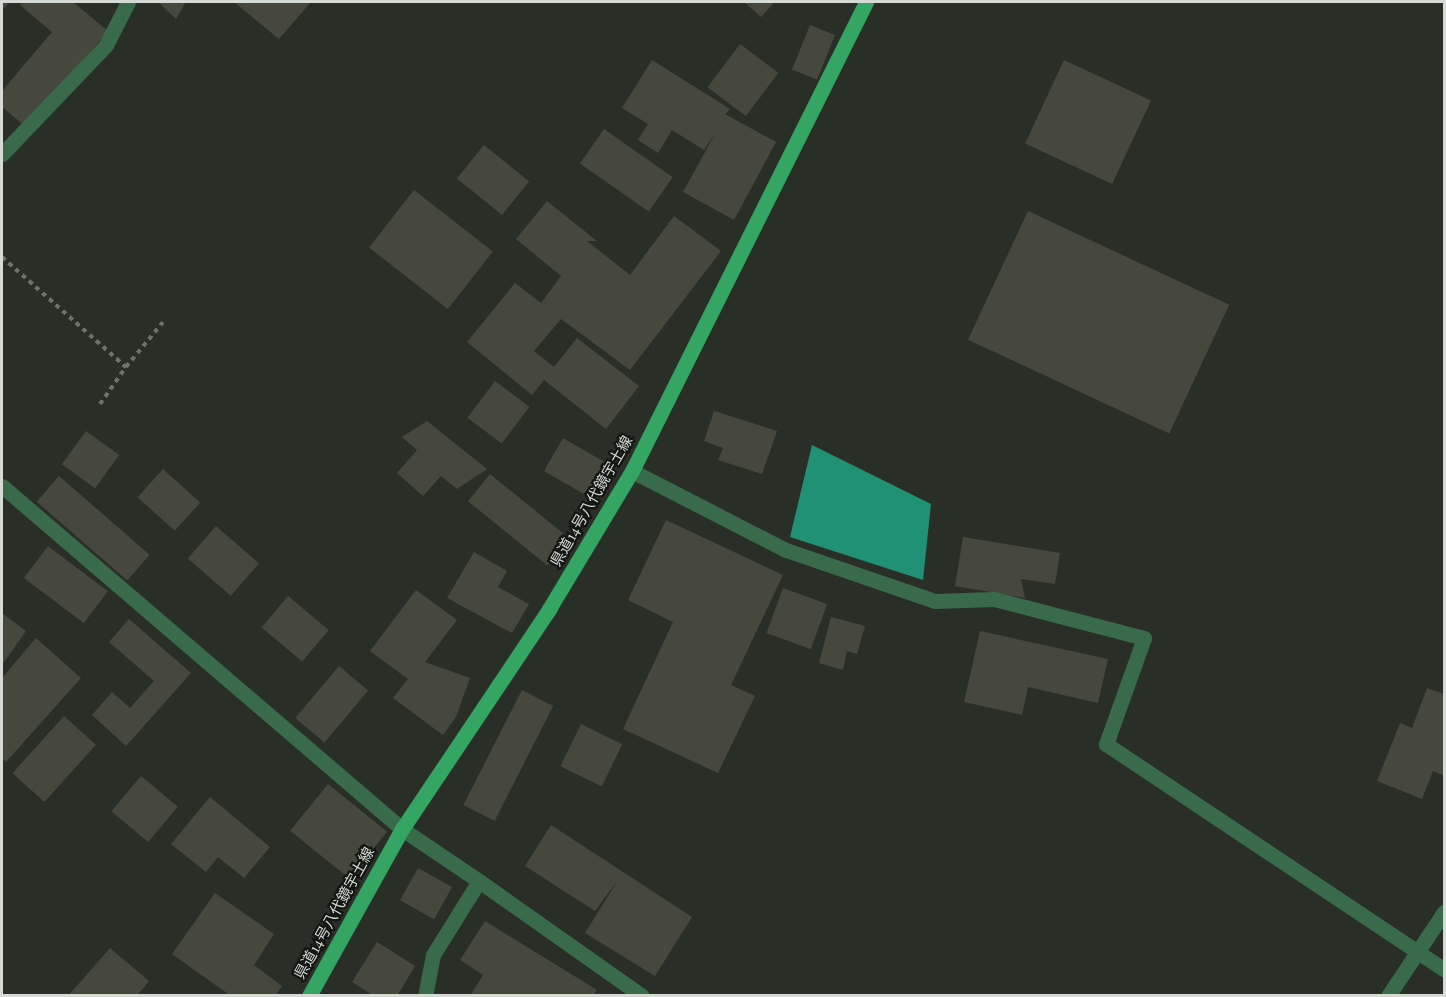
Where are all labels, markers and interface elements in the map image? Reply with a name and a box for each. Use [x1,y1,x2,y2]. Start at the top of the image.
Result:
street label: 県道14号八代鏡宇土線 [546,432,636,570]
street label: 県道14号八代鏡宇土線 [290,844,378,982]

